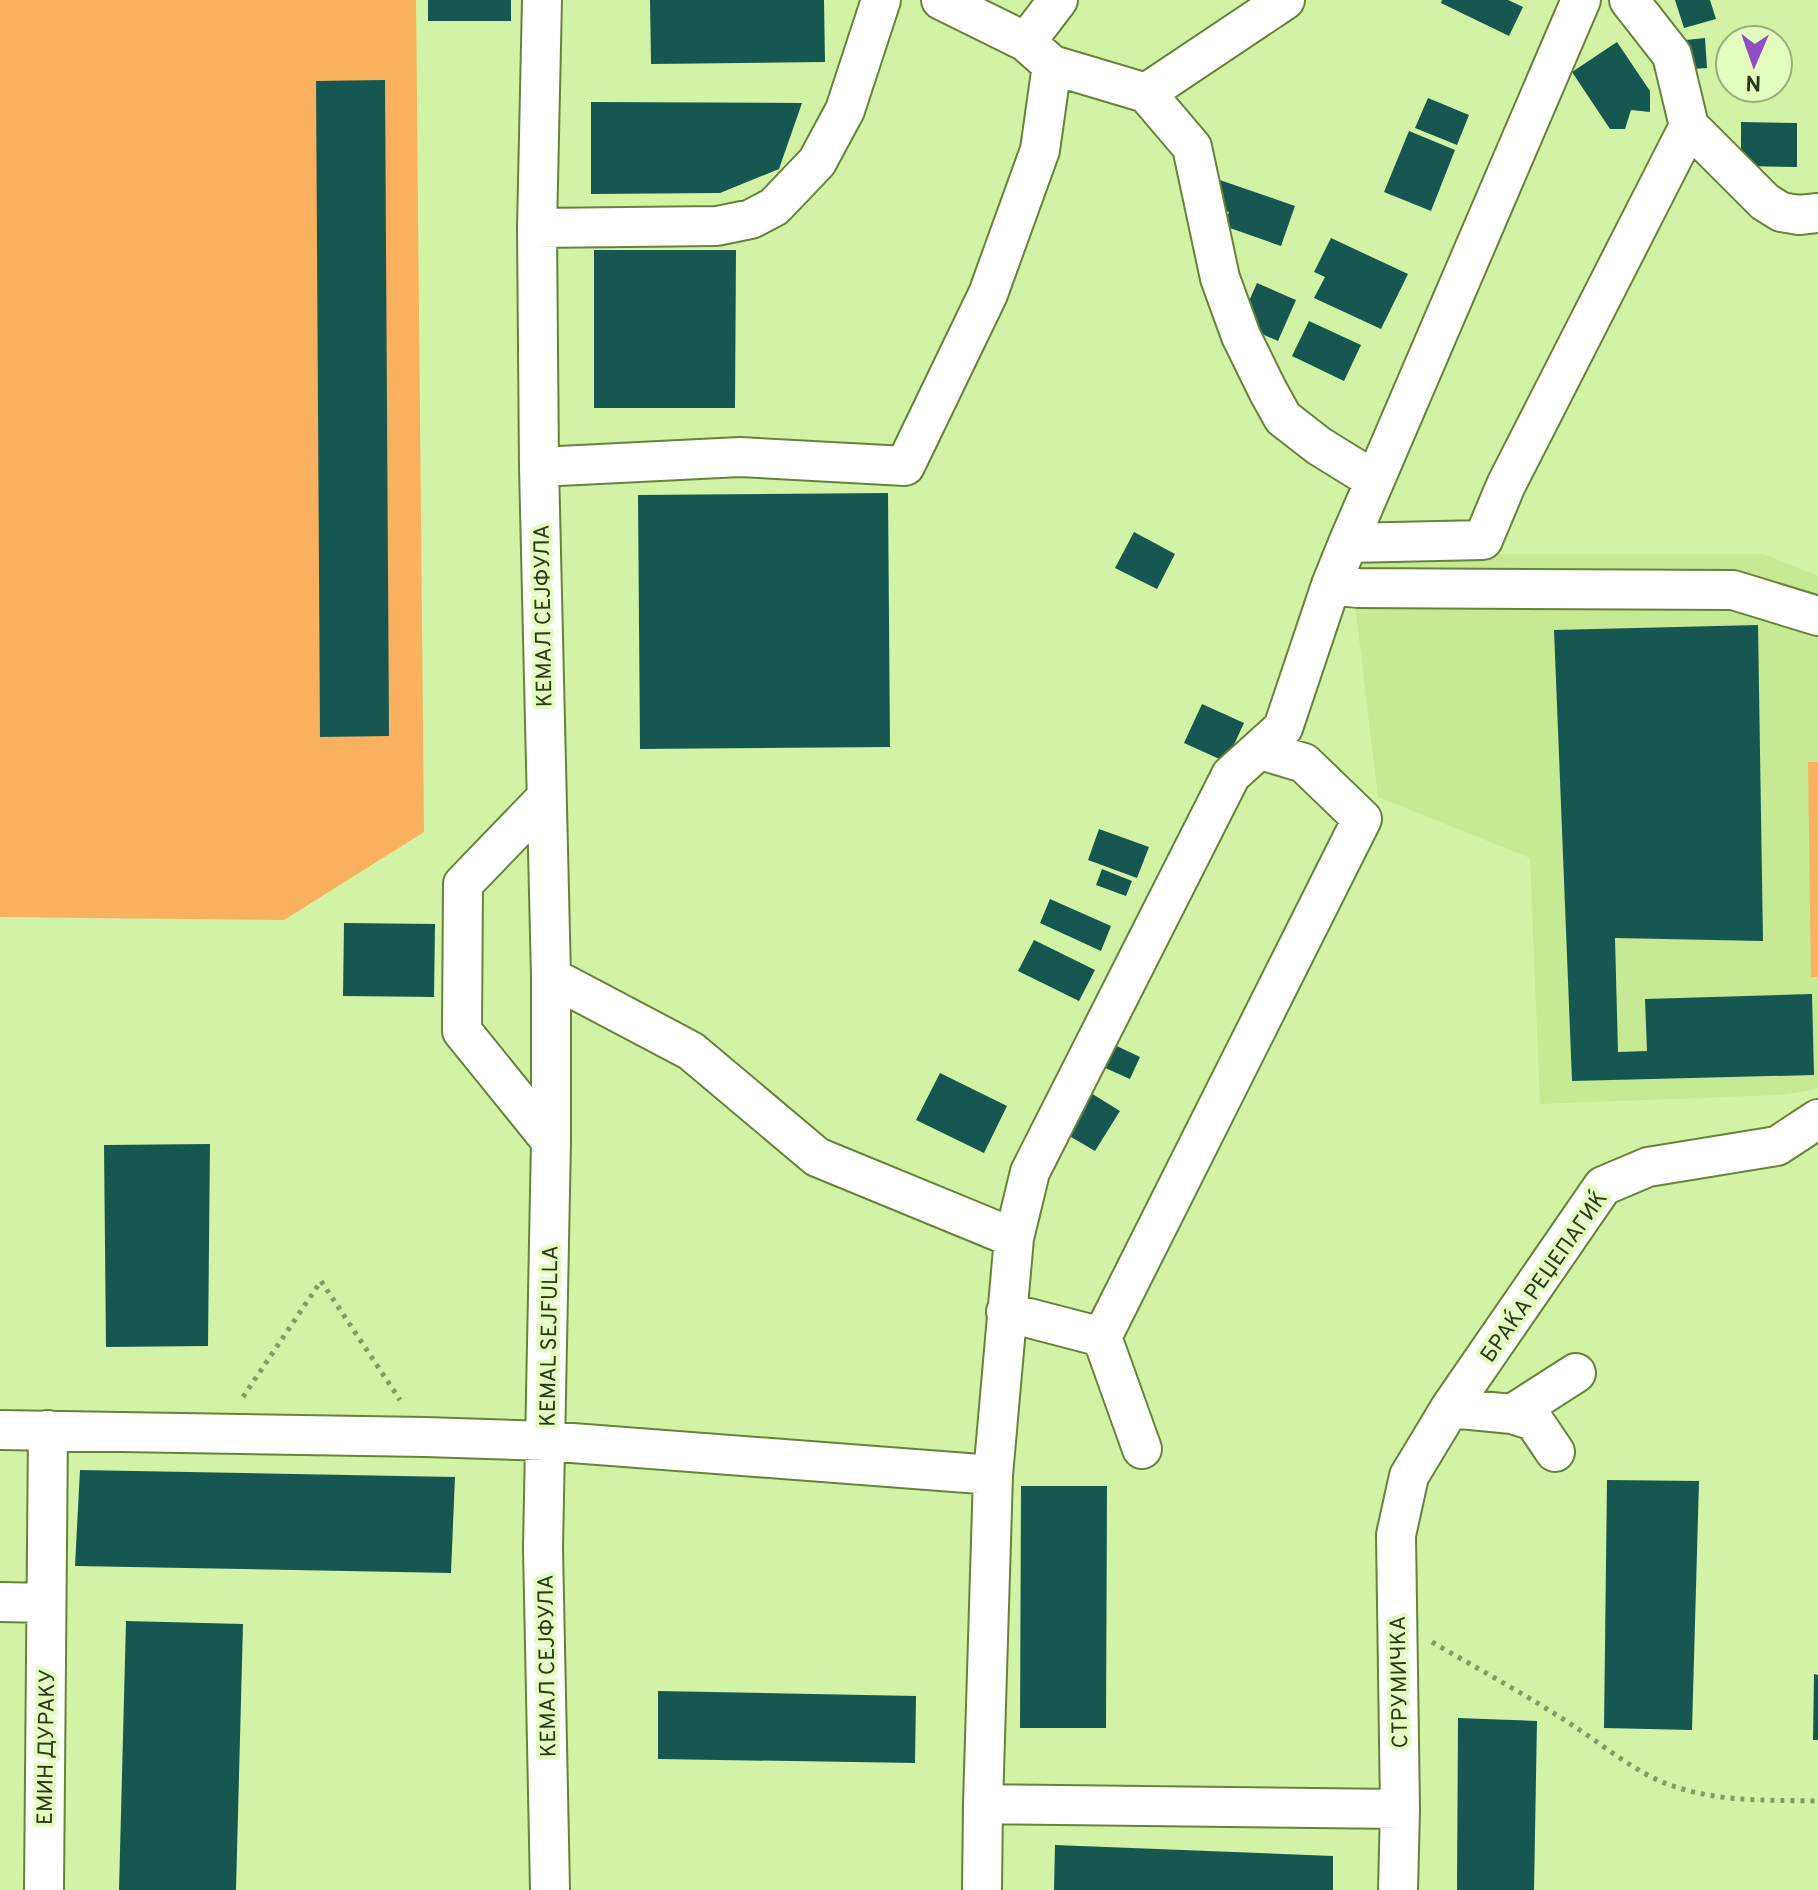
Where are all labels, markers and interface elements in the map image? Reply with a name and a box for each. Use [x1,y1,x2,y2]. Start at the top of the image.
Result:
north arrow [1714,24,1794,104]
text: N [1745,68,1762,95]
street label: КЕМАЛ СЕЈФУЛА [529,524,560,708]
street label: БРАЌА РЕЏЕПАГИЌ [1474,1185,1614,1368]
street label: KEMAL SEJFULLA [535,1245,566,1427]
street label: КЕМАЛ СЕЈФУЛА [533,1574,564,1758]
street label: СТРУМИЧКА [1386,1615,1415,1748]
street label: ЕМИН ДУРАКУ [33,1669,62,1825]

